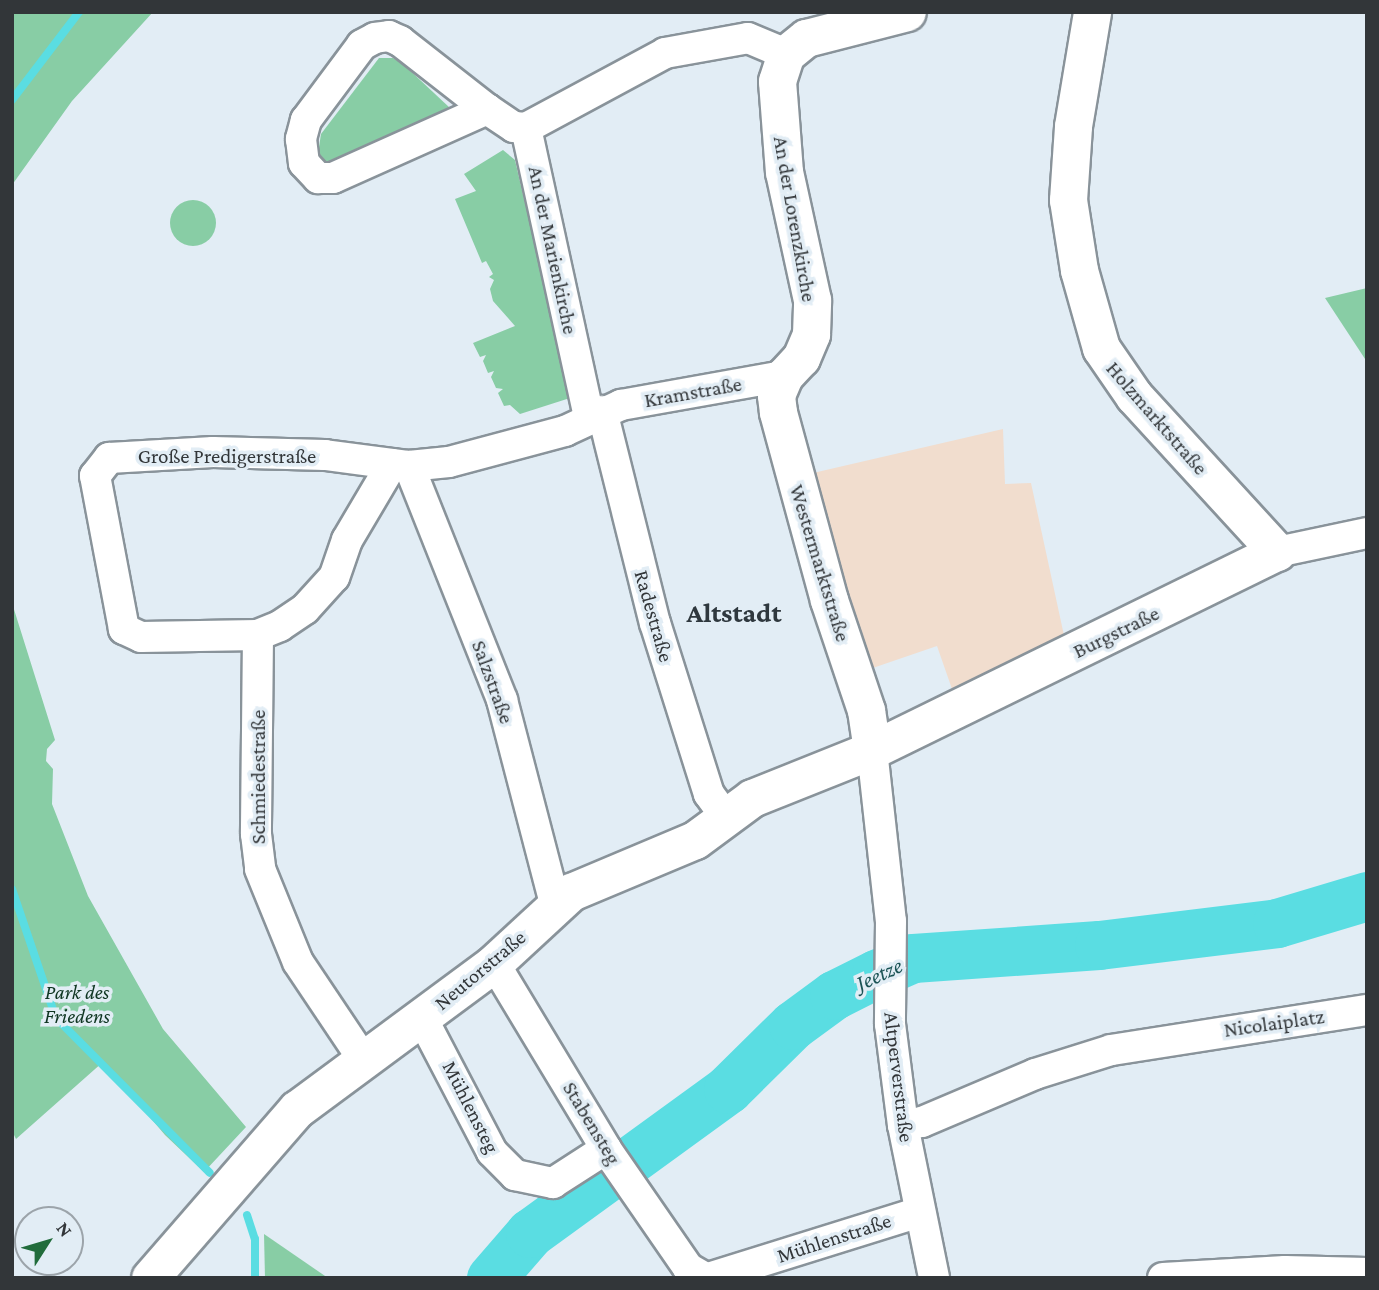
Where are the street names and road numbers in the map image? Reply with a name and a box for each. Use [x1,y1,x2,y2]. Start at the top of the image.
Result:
street label: An der Lorenzkirche [768,134,822,304]
street label: An der Marienkirche [523,164,583,336]
street label: Holzmarktstraße [1101,356,1213,480]
street label: Kramstraße [642,371,744,413]
street label: Große Predigerstraße [138,443,316,469]
street label: Westermarktstraße [784,481,856,645]
street label: Radestraße [629,567,679,665]
street label: Burgstraße [1069,600,1163,664]
street label: Salzstraße [466,637,520,727]
street label: Schmiedestraße [245,710,271,844]
street label: Neutorstraße [429,925,531,1015]
street label: Nicolaiplatz [1222,1003,1326,1043]
street label: Altperverstraße [879,1010,919,1144]
street label: Mühlensteg [437,1057,505,1157]
street label: Stabensteg [557,1077,627,1169]
street label: Mühlenstraße [774,1208,894,1268]

